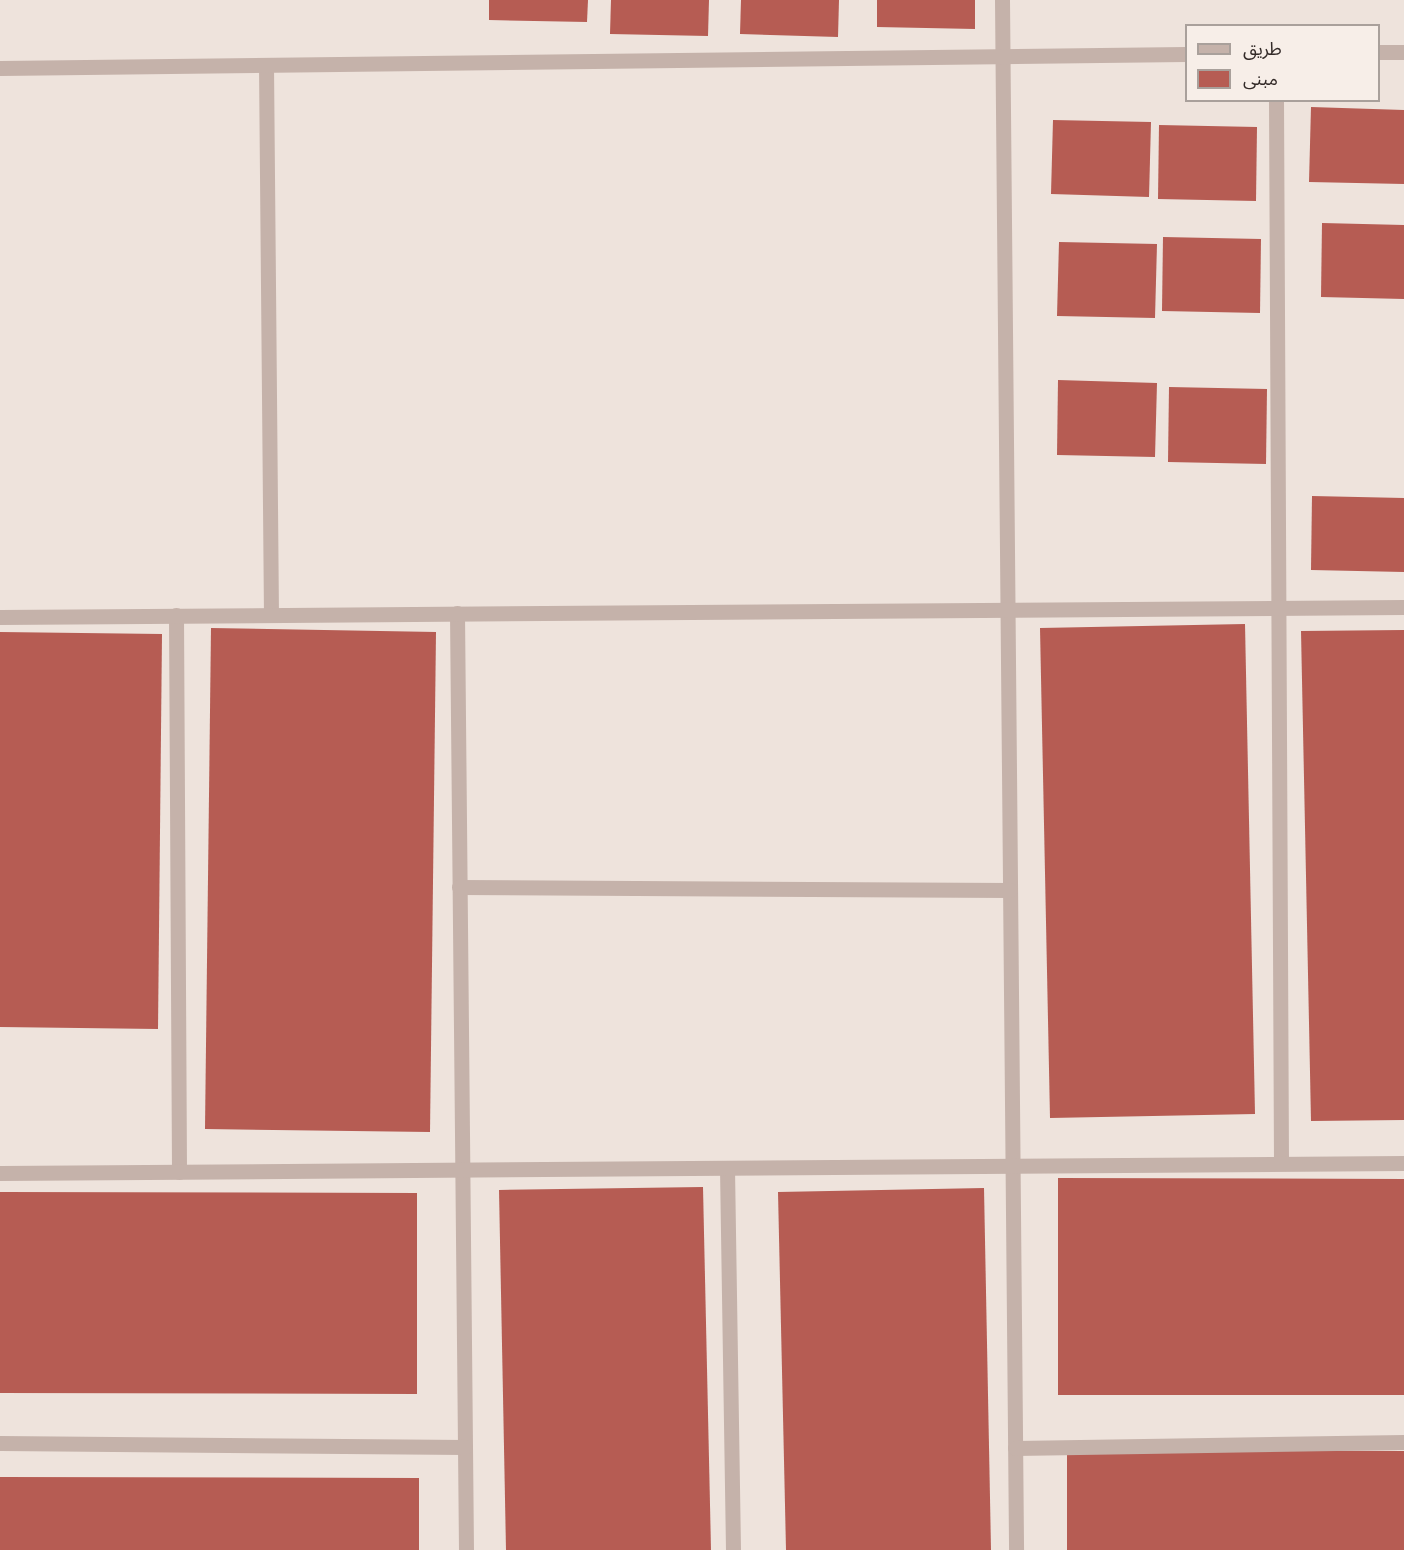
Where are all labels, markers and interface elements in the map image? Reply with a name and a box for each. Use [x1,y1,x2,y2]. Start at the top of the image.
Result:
legend [1185,24,1380,102]
text: طريق [1243,39,1282,62]
text: مبنى [1243,69,1278,92]

